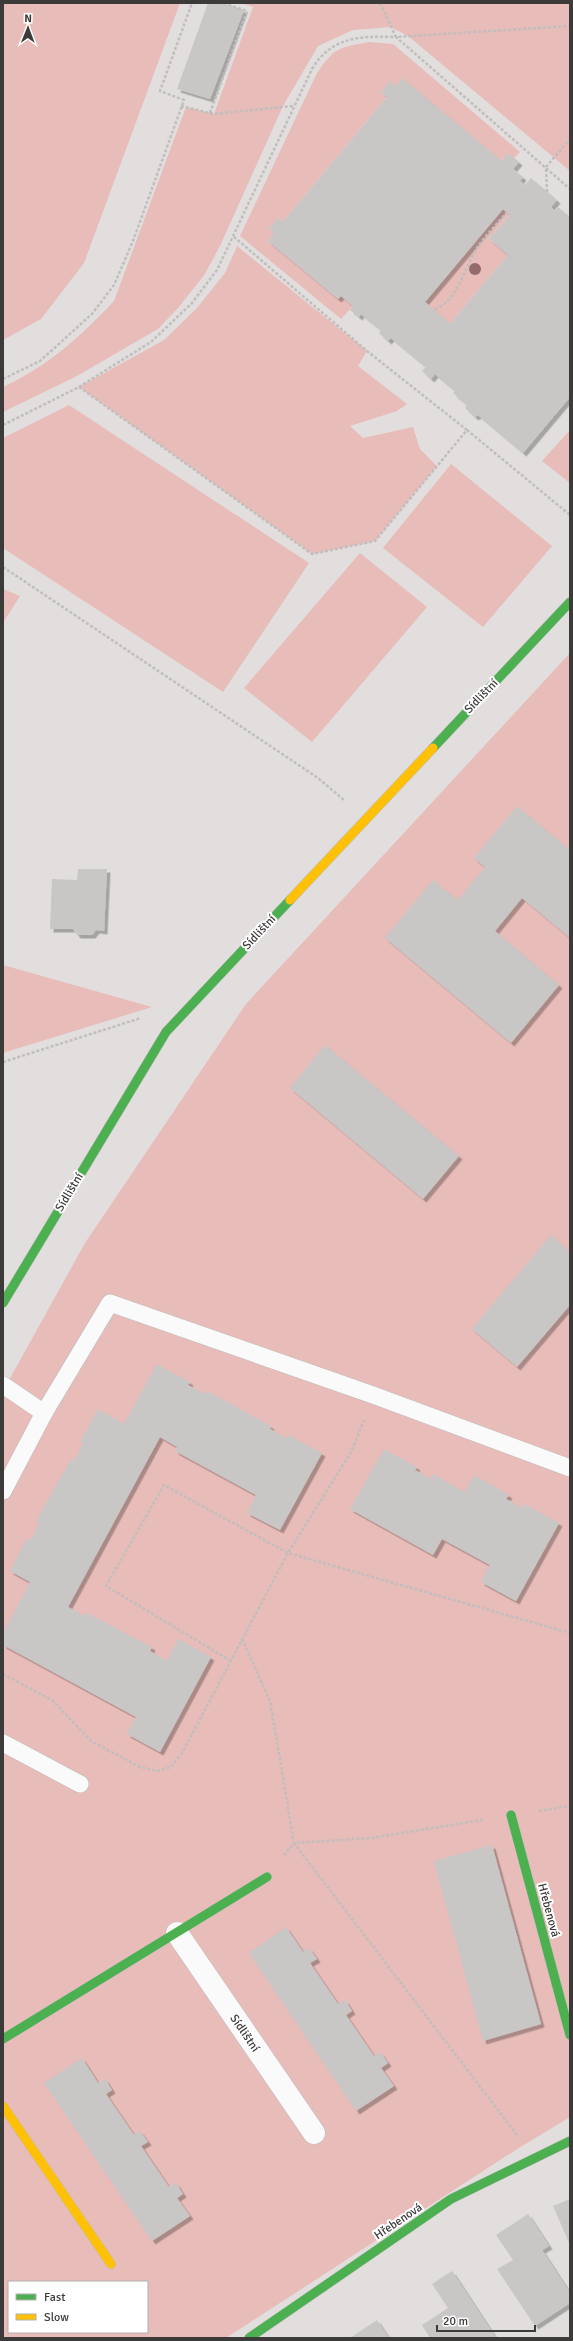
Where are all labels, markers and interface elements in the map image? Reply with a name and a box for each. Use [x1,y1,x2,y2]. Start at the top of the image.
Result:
north arrow [8,8,48,48]
text: N [24,12,32,25]
street label: Sídlištní [461,675,502,717]
street label: Sídlištní [239,911,280,953]
street label: Sídlištní [52,1170,87,1214]
street label: Hřebenová [534,1882,563,1939]
street label: Sídlištní [227,2012,263,2056]
street label: Hřebenová [371,2200,425,2243]
legend [8,2281,148,2333]
text: Fast [44,2290,65,2305]
scale bar [437,2307,535,2333]
text: Slow [44,2310,69,2325]
text: 20 m [443,2314,468,2329]

